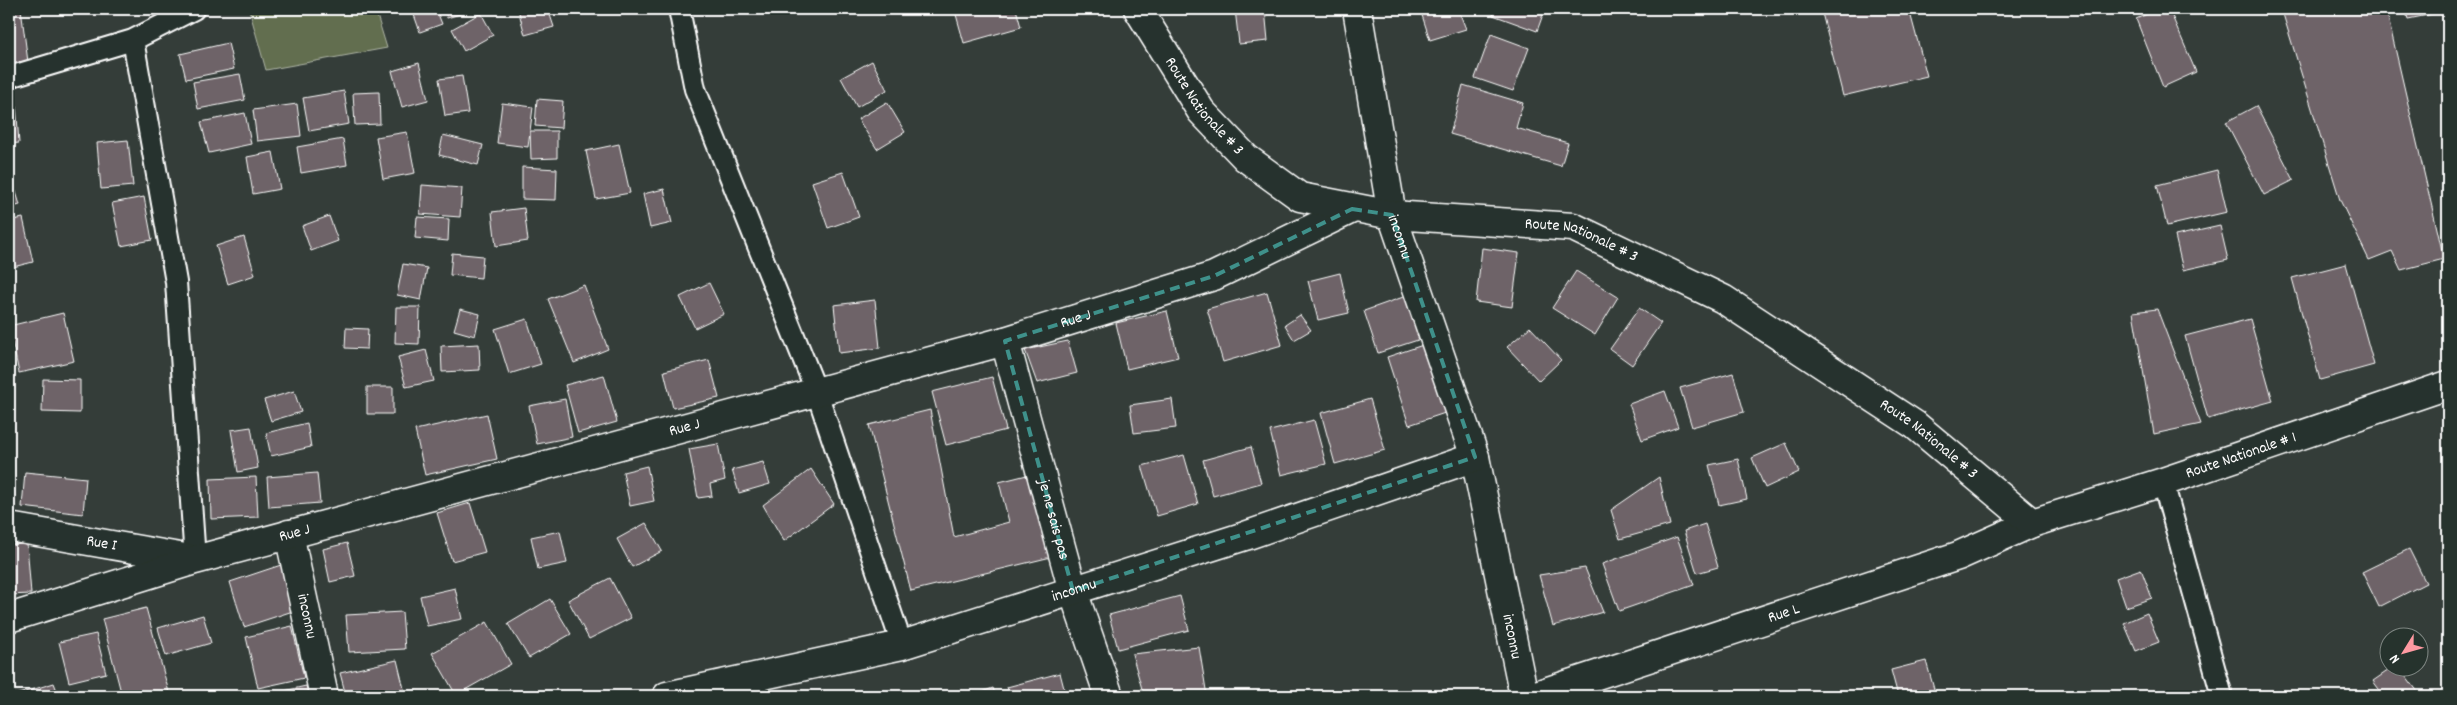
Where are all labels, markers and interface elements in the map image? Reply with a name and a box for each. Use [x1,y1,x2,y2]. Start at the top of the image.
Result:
street label: Route Nationale # 3 [1159,53,1249,161]
street label: inconnu [1381,211,1418,262]
street label: Route Nationale # 3 [1524,212,1642,268]
street label: Rue J [1057,303,1094,335]
street label: Route Nationale # 3 [1875,393,1983,484]
street label: Rue J [667,412,703,443]
street label: Route Nationale # 1 [2183,426,2299,485]
street label: je ne sais pas [1031,475,1076,562]
street label: Rue J [277,518,313,548]
street label: Rue I [85,529,119,557]
street label: inconnu [1049,572,1099,608]
street label: inconnu [291,591,323,641]
street label: Rue L [1765,597,1803,629]
street label: inconnu [1496,612,1528,661]
north arrow [2380,628,2430,678]
text: N [2385,650,2405,667]

